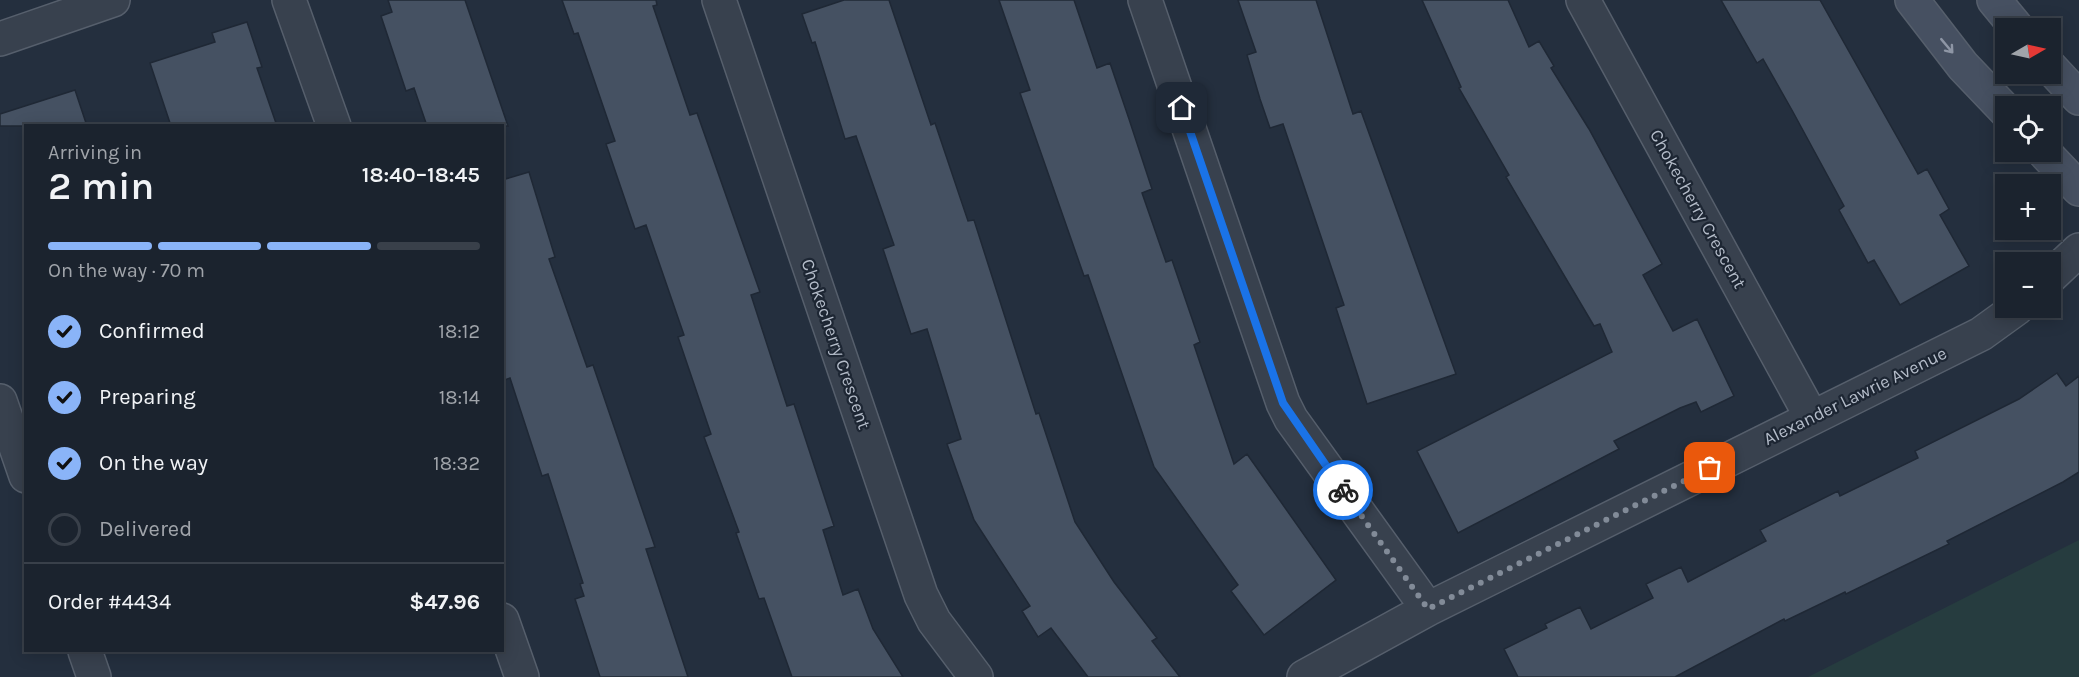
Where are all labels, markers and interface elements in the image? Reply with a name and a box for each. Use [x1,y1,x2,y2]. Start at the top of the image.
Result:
north arrow [1995,18,2061,84]
map controls [1995,18,2061,318]
one-way arrow [1941,38,1954,54]
pin [1156,82,1207,133]
icon: home [1165,91,1198,124]
button: locate [1995,96,2061,162]
street label: Chokecherry Crescent [1645,126,1751,293]
text: Arriving in [48,141,142,164]
text: 18:40–18:45 [362,162,480,188]
text: 2 min [48,163,154,209]
button: + [1995,174,2061,240]
button: − [1995,252,2061,318]
street label: Chokecherry Crescent [797,256,876,432]
text: On the way · 70 m [48,259,205,282]
icon: check [48,315,81,348]
text: Confirmed [99,318,205,344]
text: 18:12 [438,320,480,343]
street label: Alexander Lawrie Avenue [1760,342,1950,450]
icon: check [48,381,81,414]
text: Preparing [99,384,196,410]
text: 18:14 [439,386,480,409]
pin [1684,442,1735,493]
icon: check [48,447,81,480]
text: On the way [99,450,208,476]
icon: bag [1693,451,1726,484]
text: 18:32 [433,452,480,475]
courier [1313,460,1373,520]
icon: bike [1327,474,1360,507]
text: Delivered [99,516,192,542]
text: Order #4434 [48,589,171,615]
text: $47.96 [409,589,480,615]

